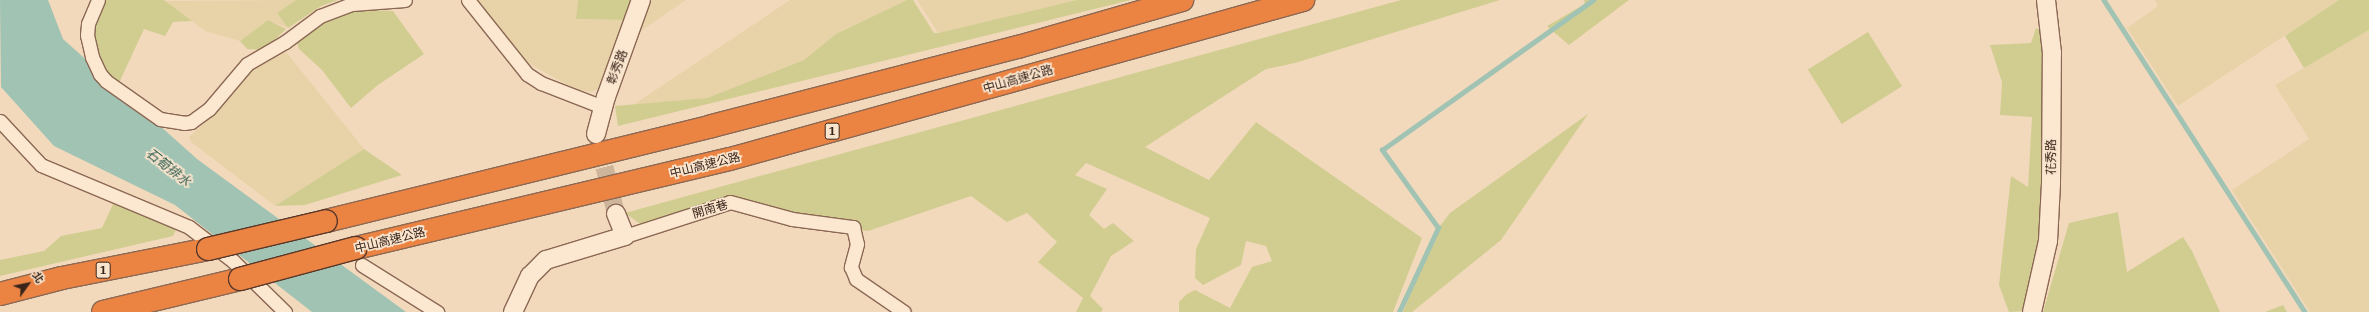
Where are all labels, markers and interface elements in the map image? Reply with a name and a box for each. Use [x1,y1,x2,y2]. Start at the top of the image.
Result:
street label: 彰秀路 [604,48,630,86]
street label: 中山高速公路 [981,62,1055,96]
road number: 1 [824,122,840,140]
street label: 花秀路 [2044,139,2058,175]
water label: 石筍排水 [143,146,193,190]
street label: 中山高速公路 [668,149,742,181]
street label: 開南巷 [691,197,729,221]
street label: 中山高速公路 [353,224,427,256]
road number: 1 [95,261,111,279]
north arrow [8,264,48,304]
text: 北 [29,269,47,286]

